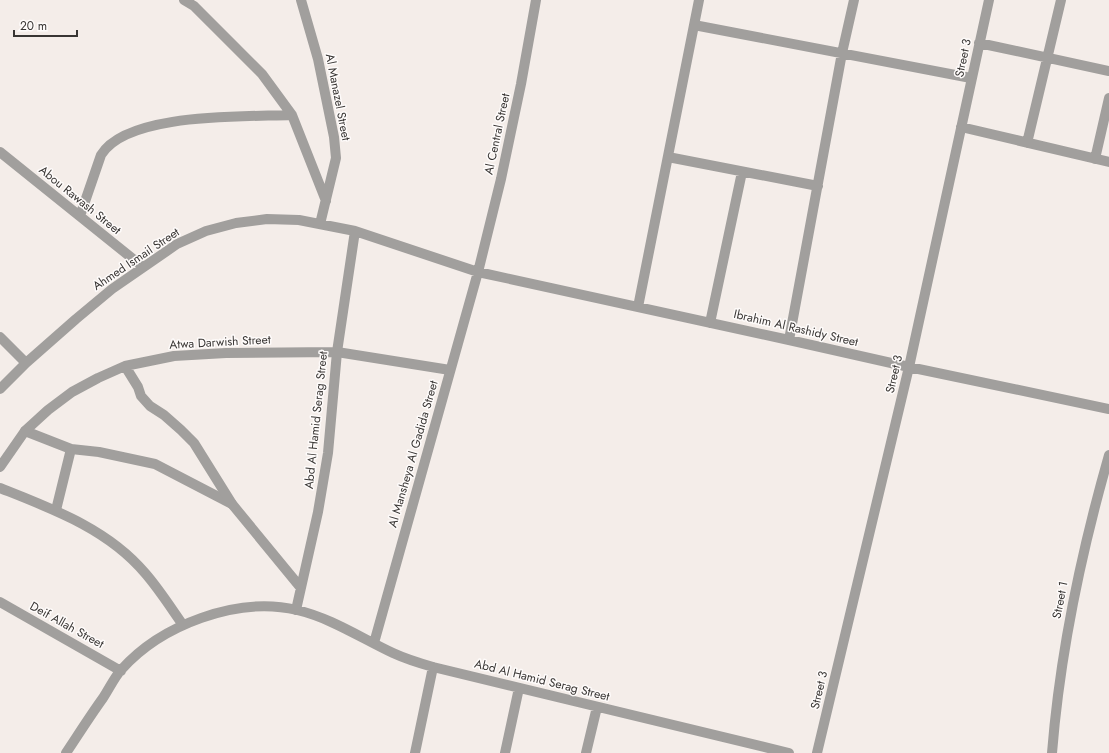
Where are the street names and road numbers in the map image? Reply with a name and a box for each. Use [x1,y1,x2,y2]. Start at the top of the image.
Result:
street label: Street 3 [950,37,976,79]
street label: Al Manazel Street [321,52,355,142]
street label: Al Central Street [480,92,514,176]
street label: Abou Rawash Street [35,161,125,239]
street label: Ahmed Ismail Street [89,223,183,295]
street label: Ibrahim Al Rashidy Street [732,305,860,351]
street label: Atwa Darwish Street [169,330,271,354]
street label: Abd Al Hamid Serag Street [300,350,332,490]
street label: Street 3 [881,353,907,395]
street label: Al Mansheya Al Gadida Street [383,378,443,530]
street label: Street 1 [1048,580,1072,620]
street label: Deif Allah Street [27,597,107,653]
street label: Abd Al Hamid Serag Street [473,655,611,706]
street label: Street 3 [806,669,832,711]

